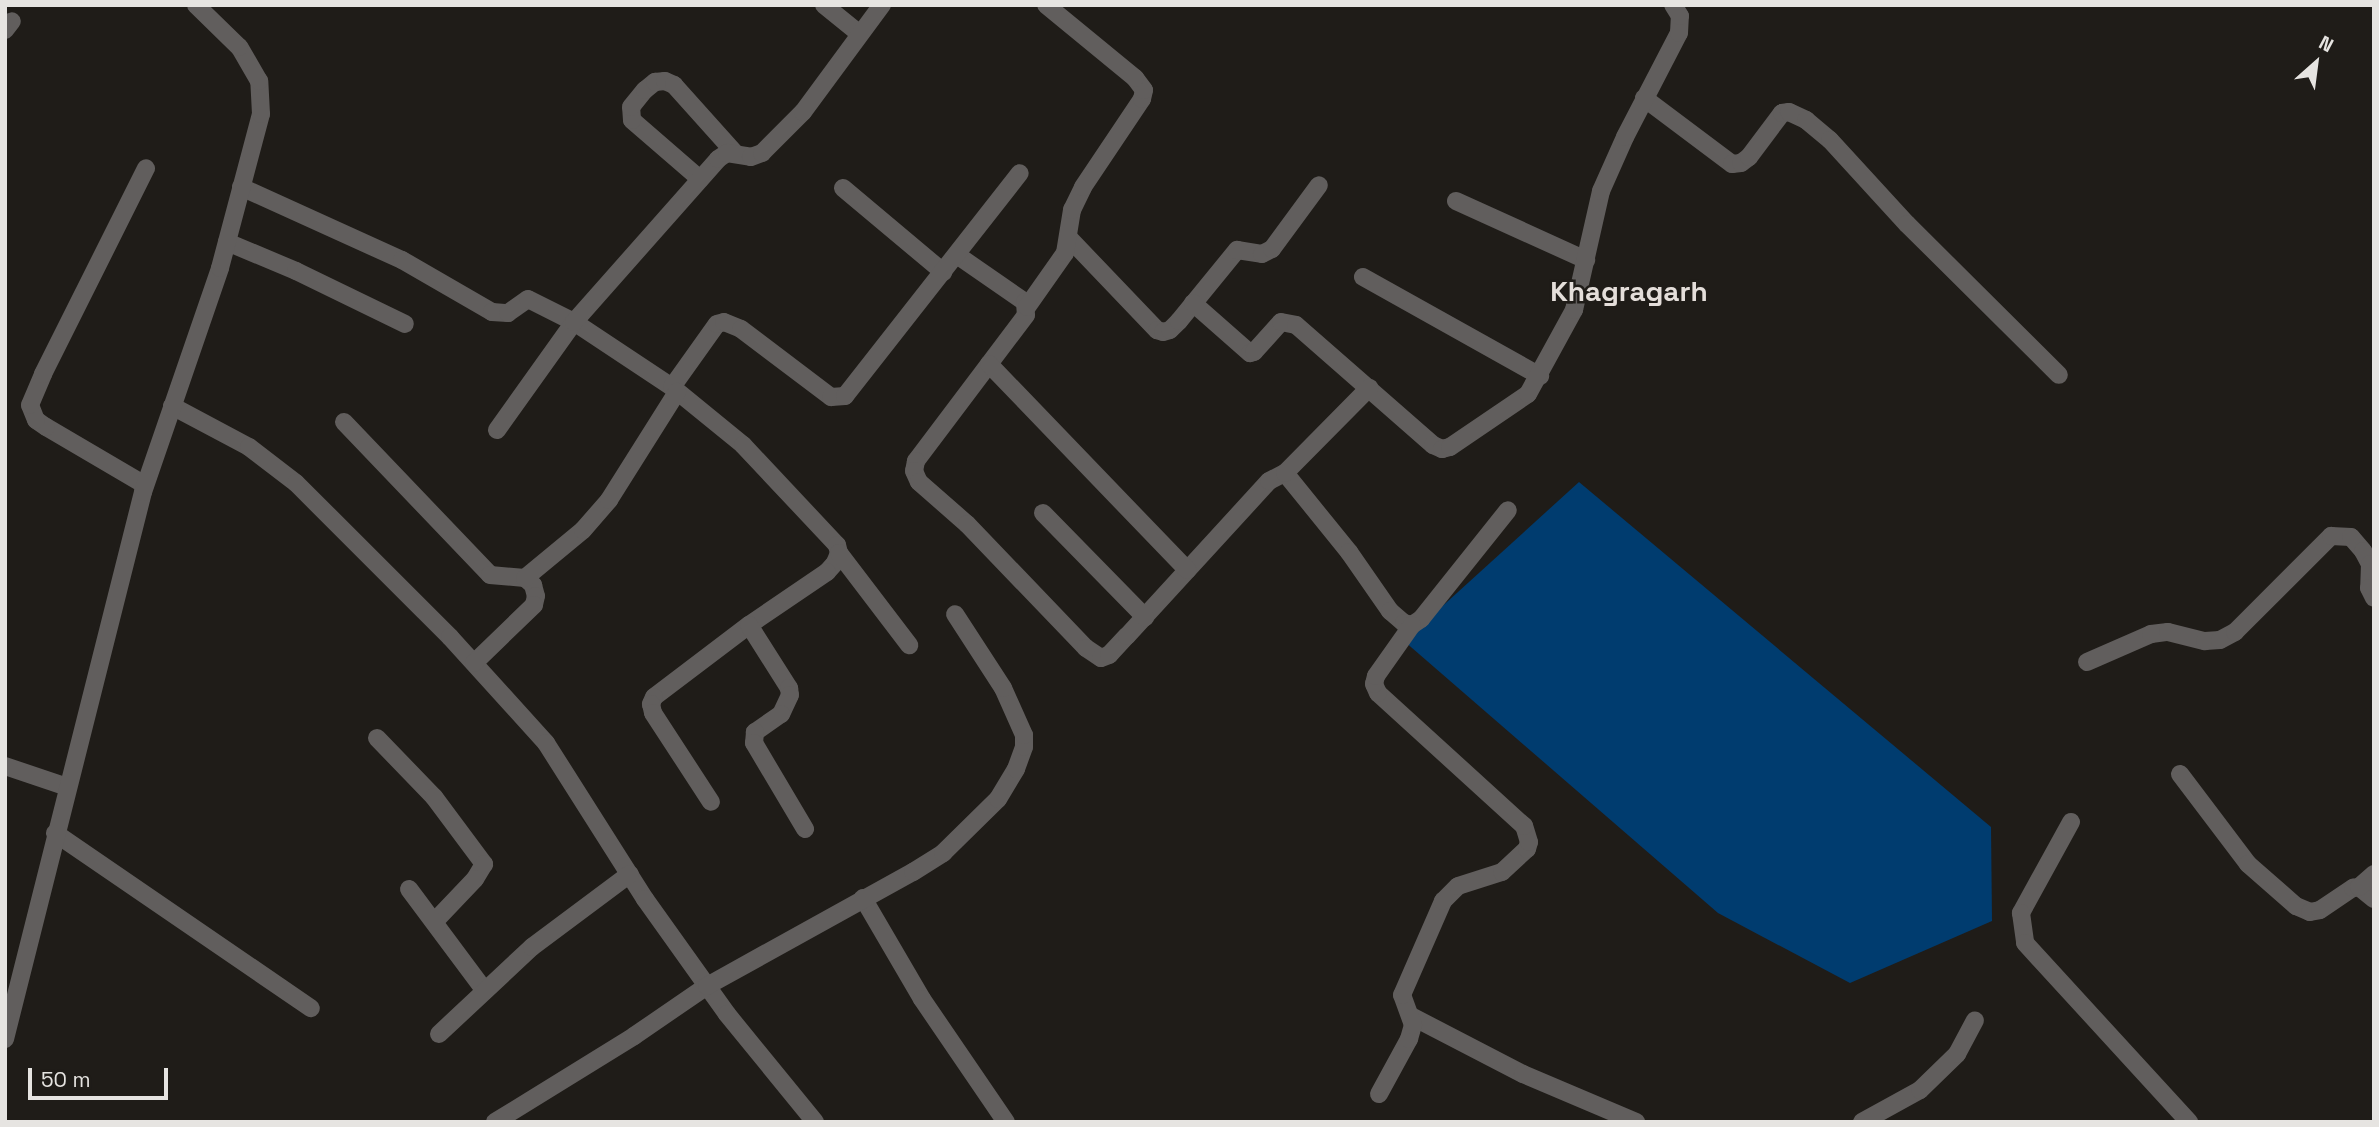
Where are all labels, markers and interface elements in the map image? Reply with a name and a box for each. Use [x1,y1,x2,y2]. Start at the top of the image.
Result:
north arrow [2281,28,2351,98]
text: N [2315,30,2338,58]
district label: Khagragarh [1550,274,1708,308]
scale bar [32,1054,172,1098]
text: 50 m [41,1066,91,1093]

